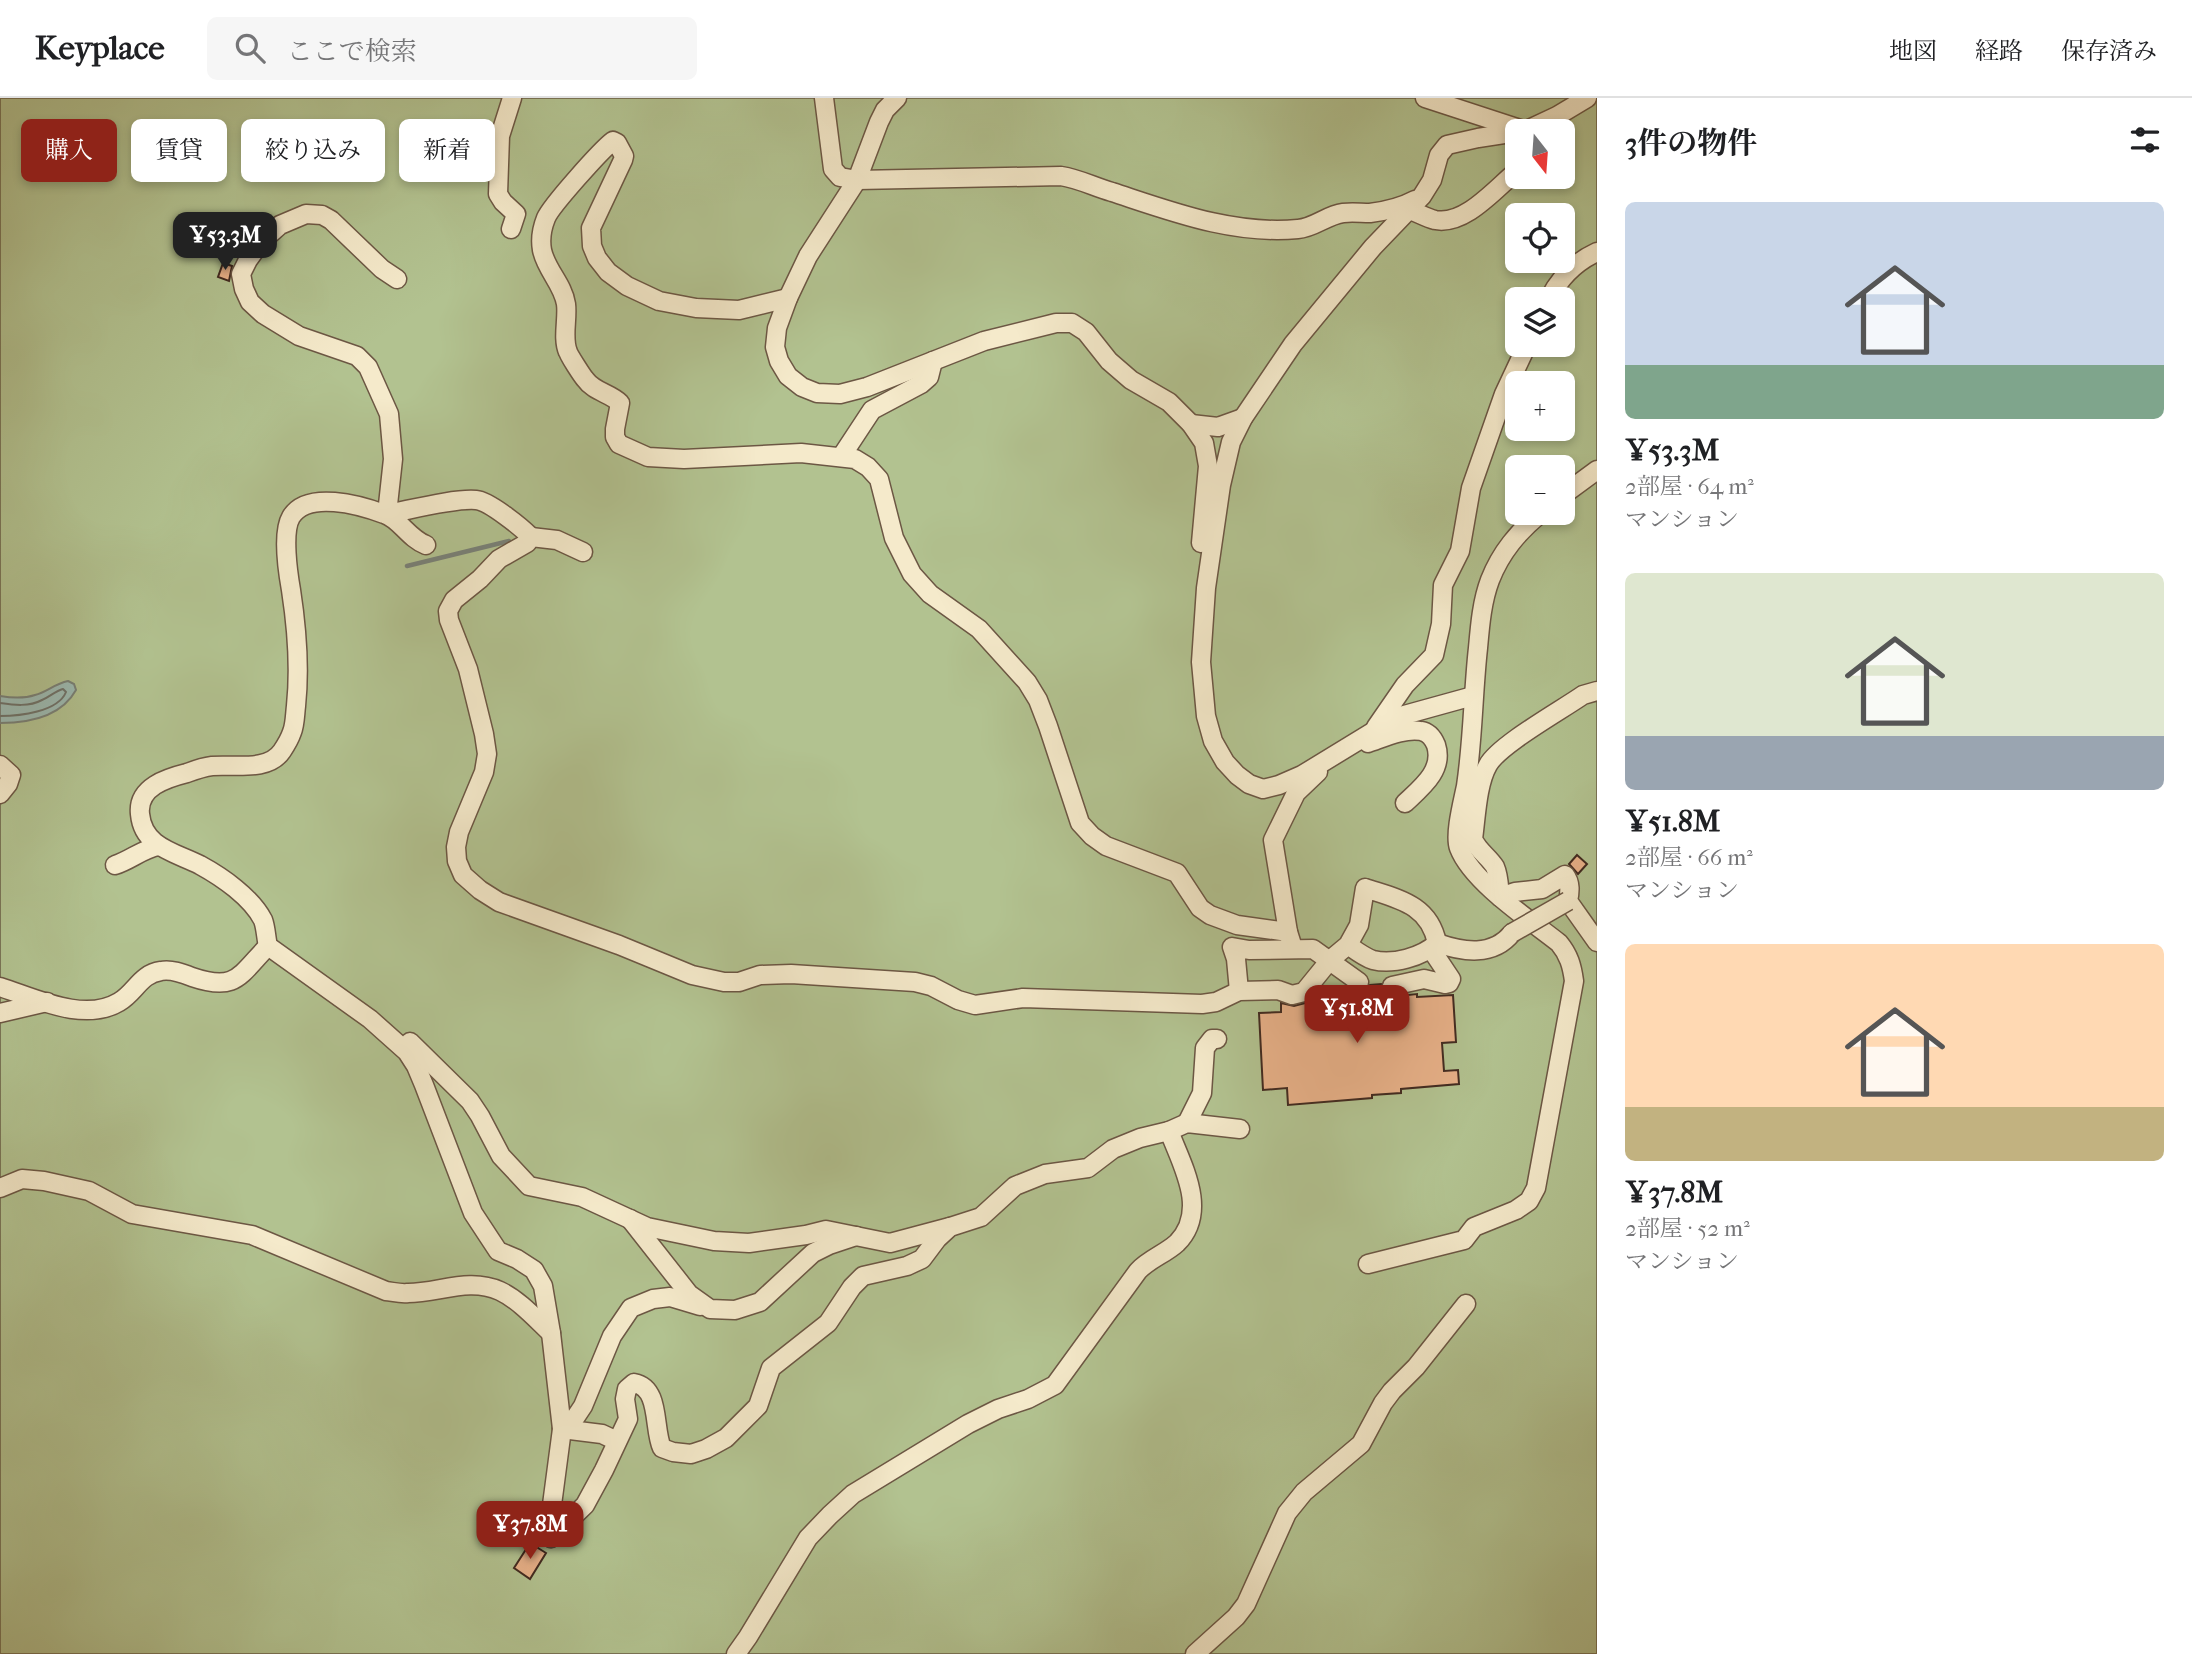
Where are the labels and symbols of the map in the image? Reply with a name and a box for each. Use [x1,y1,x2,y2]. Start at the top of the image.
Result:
north arrow [1505,119,1575,189]
pin: ¥53.3M [168,212,282,272]
pin: ¥51.8M [1300,986,1414,1045]
pin: ¥37.8M [473,1502,587,1561]

